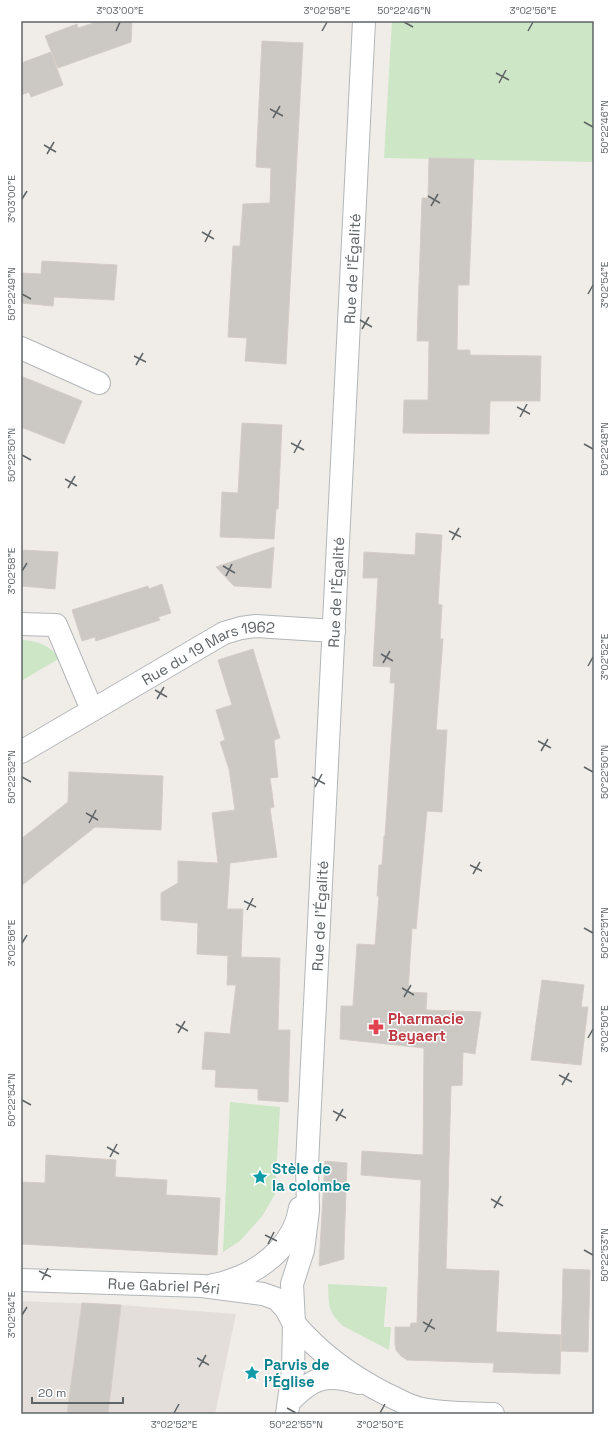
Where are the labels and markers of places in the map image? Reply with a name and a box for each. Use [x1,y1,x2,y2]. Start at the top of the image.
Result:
place label: Pharmacie Beyaert [388,1009,464,1045]
pharmacy icon: Pharmacie Beyaert [367,1018,385,1036]
place label: Stèle de la colombe [272,1159,351,1195]
place icon: Stèle de la colombe [251,1168,269,1186]
place label: Parvis de l'Église [264,1355,330,1391]
place icon: Parvis de l'Église [243,1364,261,1382]

